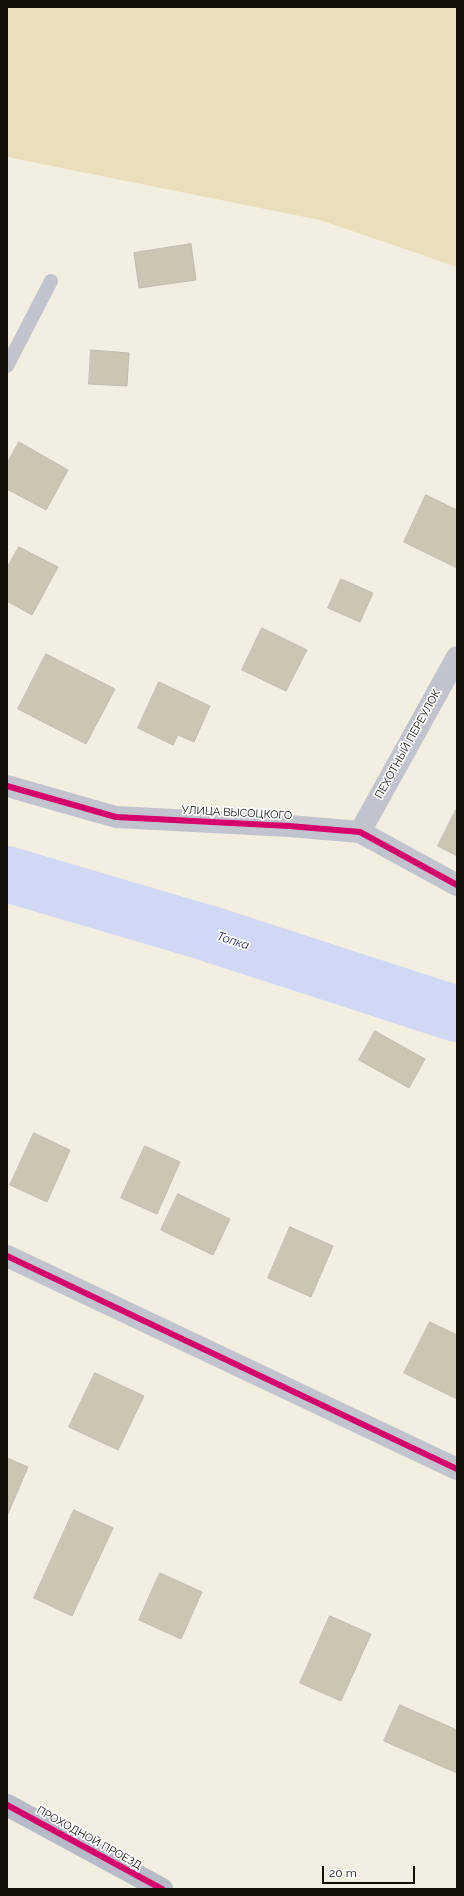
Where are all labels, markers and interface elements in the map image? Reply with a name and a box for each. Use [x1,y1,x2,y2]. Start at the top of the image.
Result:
street label: ПЕХОТНЫЙ ПЕРЕУЛОК [372,687,444,801]
street label: УЛИЦА ВЫСОЦКОГО [181,804,293,822]
water label: Топка [215,929,251,953]
street label: ПРОХОДНОЙ ПРОЕЗД [34,1804,144,1872]
scale bar [324,1858,417,1884]
text: 20 m [329,1866,357,1880]

